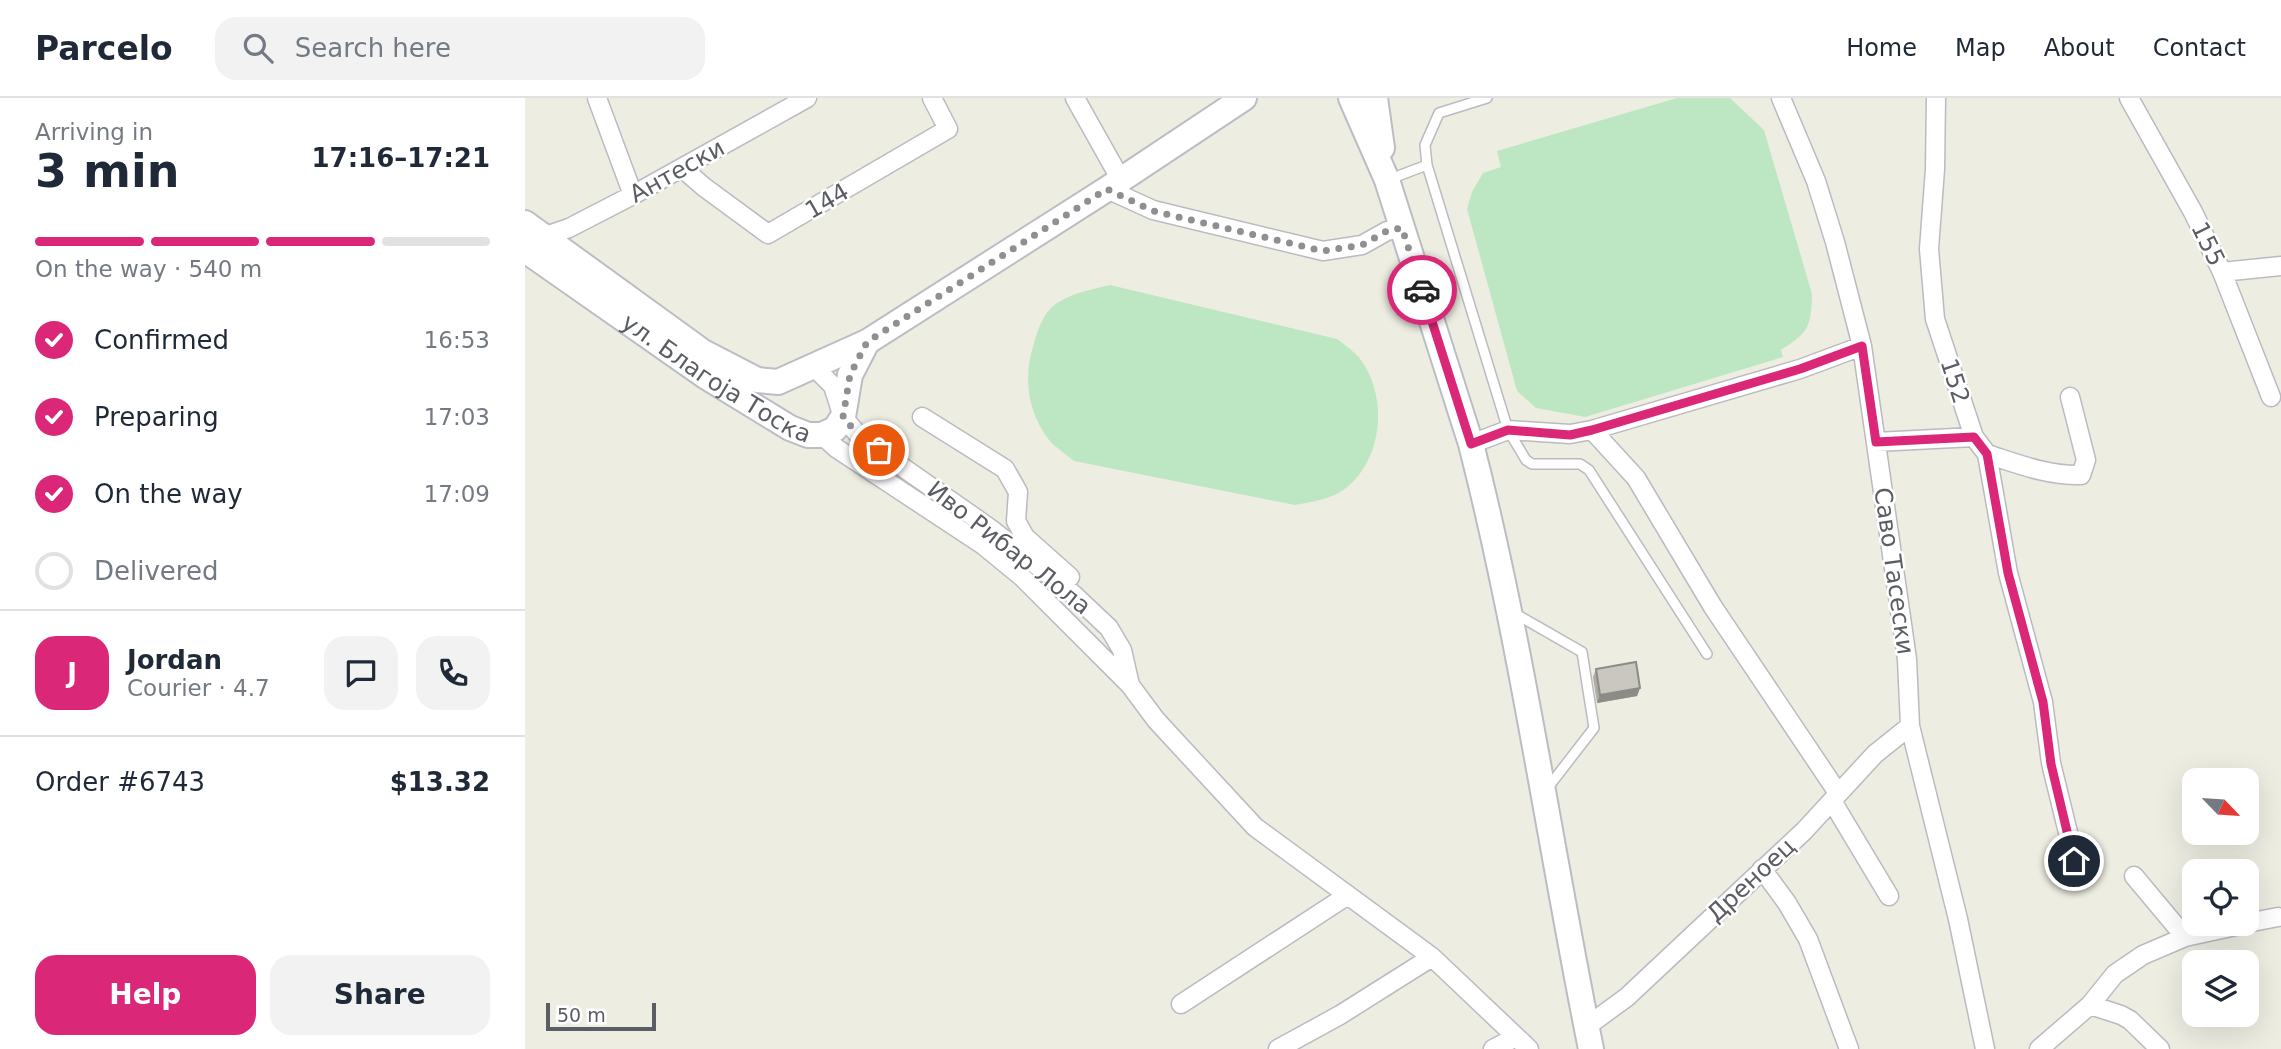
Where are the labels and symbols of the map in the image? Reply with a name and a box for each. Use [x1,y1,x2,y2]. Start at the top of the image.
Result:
street label: Антески [625,134,729,208]
street label: 144 [800,177,854,225]
street label: 155 [2185,217,2231,271]
courier [1387,255,1457,325]
street label: ул. Благоја Тоска [616,308,815,449]
street label: 152 [1935,355,1975,407]
pin [849,420,909,480]
street label: Иво Рибар Лола [922,476,1096,620]
street label: Саво Тасески [1868,486,1920,656]
north arrow [2182,768,2259,845]
pin [2044,831,2104,891]
street label: Дреноец [1701,832,1801,928]
scale bar [546,1000,656,1032]

